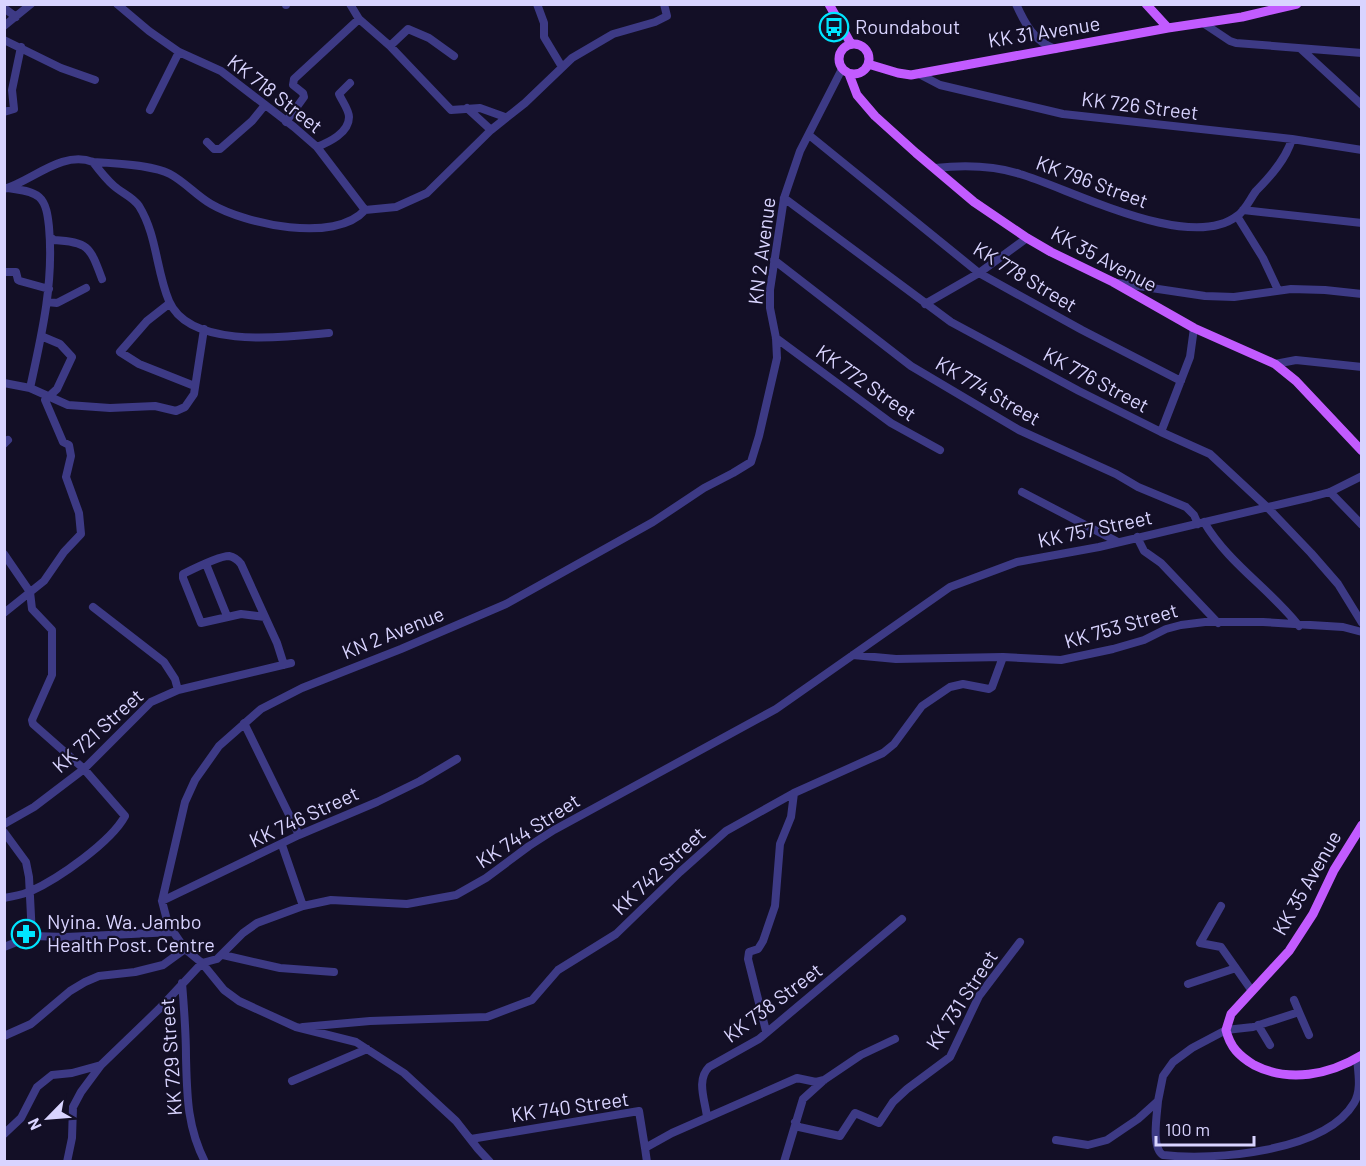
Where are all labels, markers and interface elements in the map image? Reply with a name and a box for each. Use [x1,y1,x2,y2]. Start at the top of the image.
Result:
street label: KK 31 Avenue [986,10,1102,52]
bus stop icon: Roundabout [818,11,850,43]
place label: Roundabout [855,14,960,38]
street label: KK 718 Street [223,49,328,138]
street label: KK 726 Street [1080,86,1200,124]
street label: KK 796 Street [1033,150,1152,212]
street label: KN 2 Avenue [743,196,780,306]
street label: KK 35 Avenue [1047,220,1162,296]
street label: KK 778 Street [969,236,1082,316]
street label: KK 772 Street [812,339,921,425]
street label: KK 776 Street [1040,341,1153,417]
street label: KK 774 Street [932,350,1045,430]
street label: KK 757 Street [1035,504,1154,552]
street label: KK 753 Street [1061,597,1180,653]
street label: KN 2 Avenue [338,601,447,663]
street label: KK 721 Street [47,683,148,777]
street label: KK 746 Street [245,780,362,852]
street label: KK 744 Street [471,788,584,873]
street label: KK 742 Street [607,821,710,919]
street label: KK 35 Avenue [1267,826,1346,939]
place label: Nyina. Wa. Jambo Health Post. Centre [47,909,215,956]
pharmacy icon: Nyina. Wa. Jambo Health Post. Centre [10,918,42,950]
street label: KK 731 Street [920,945,1002,1054]
street label: KK 738 Street [718,957,826,1047]
street label: KK 729 Street [154,998,186,1117]
street label: KK 740 Street [509,1086,630,1126]
north arrow [18,1088,78,1148]
scale bar [1156,1109,1254,1147]
text: N [23,1116,45,1133]
text: 100 m [1165,1118,1210,1140]

